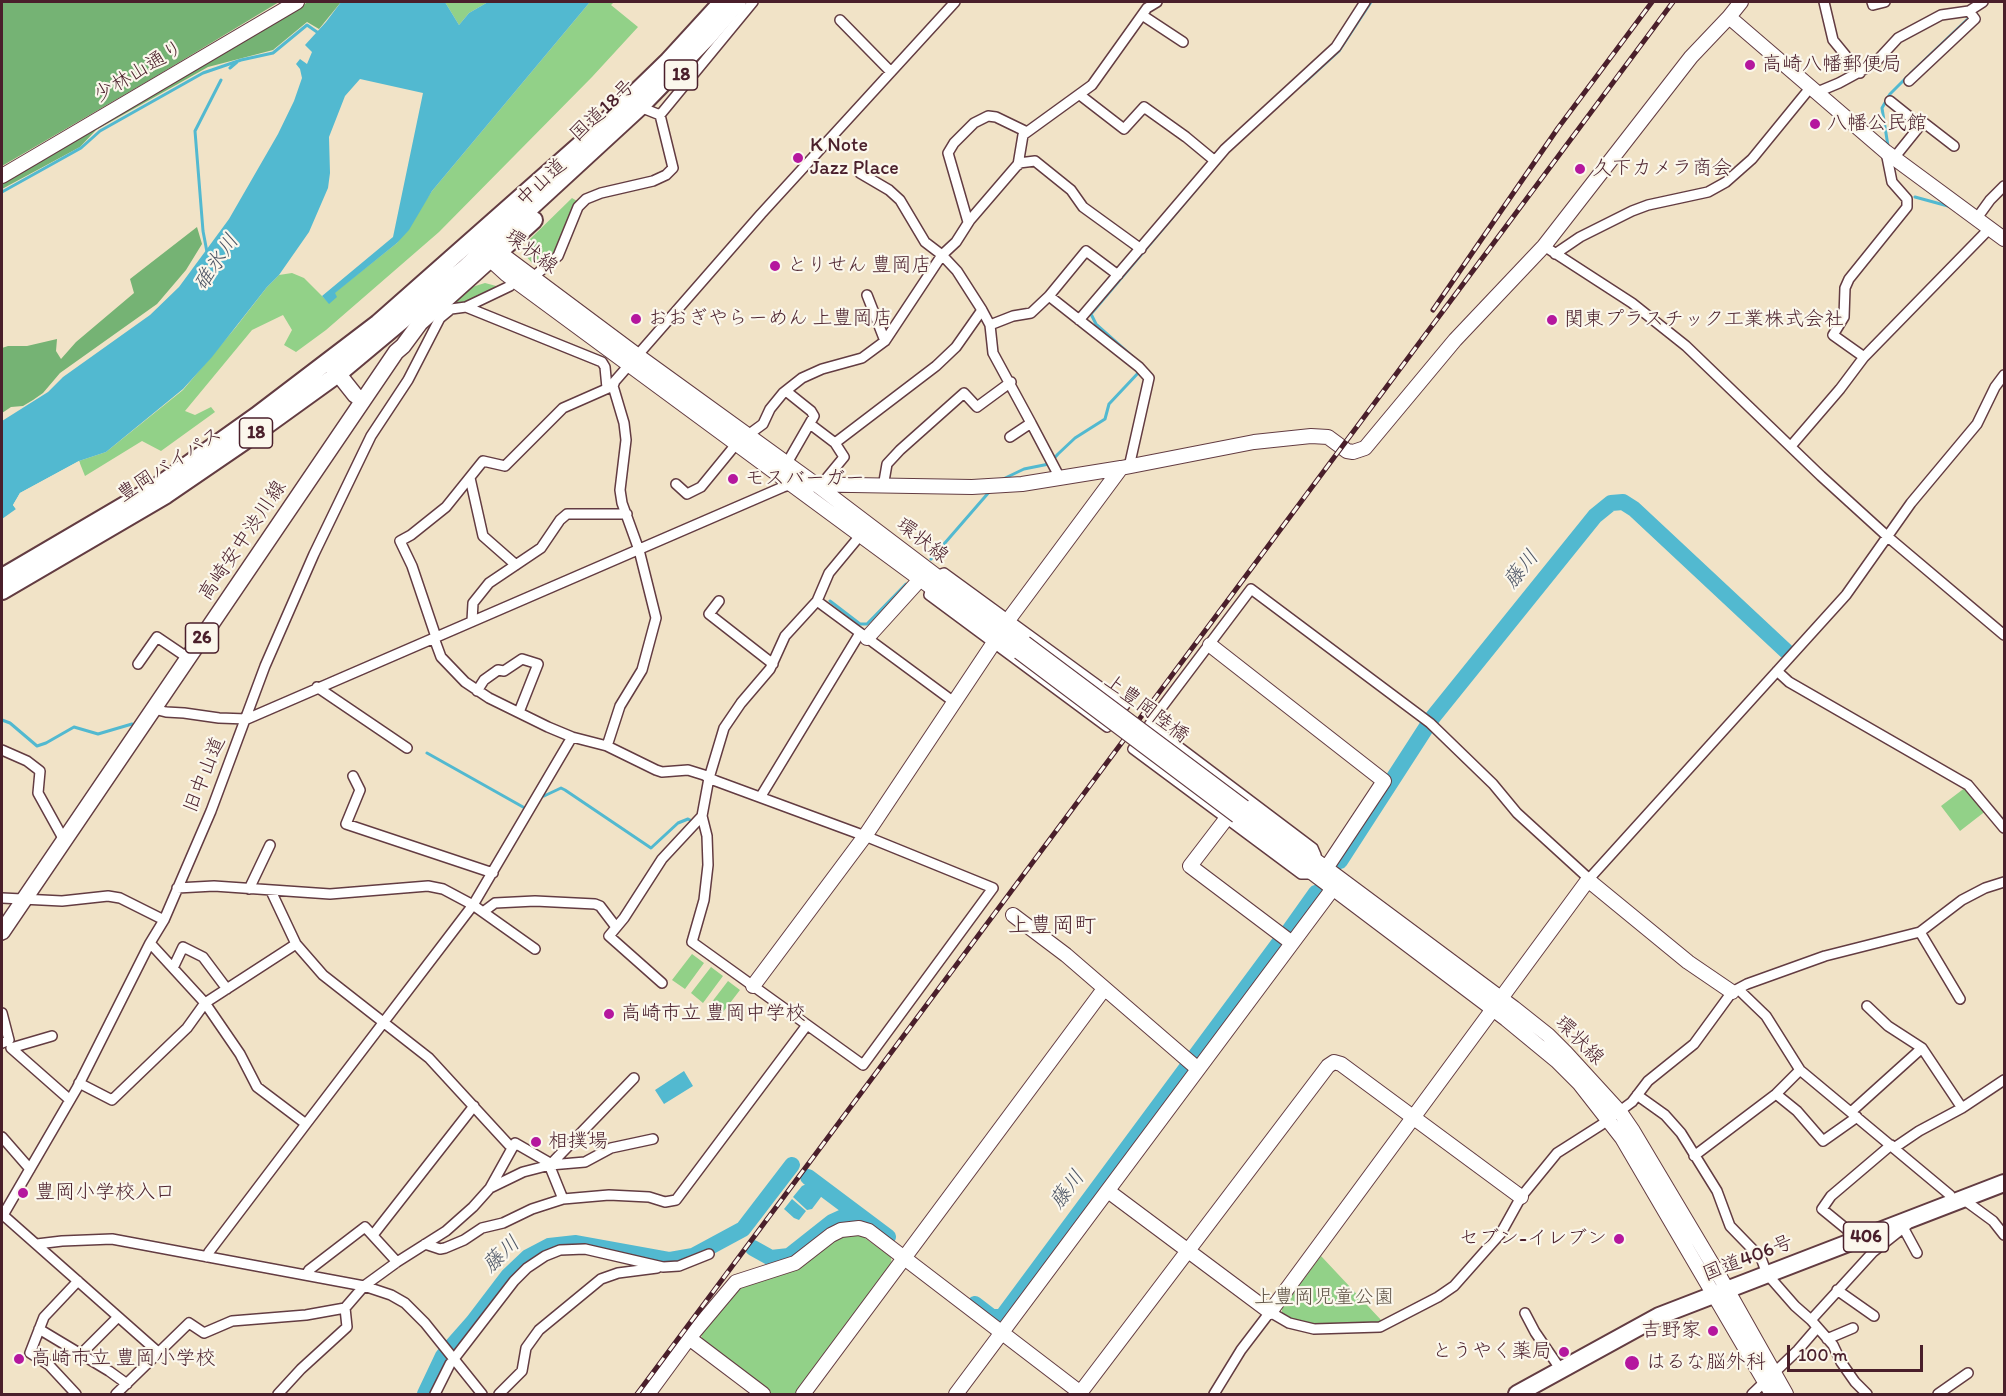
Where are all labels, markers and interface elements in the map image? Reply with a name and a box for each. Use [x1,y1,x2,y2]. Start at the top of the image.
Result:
street label: 少林山通り [90,36,188,108]
place label: 高崎八幡郵便局 [1762,53,1902,77]
marker: 高崎八幡郵便局 [1743,58,1757,72]
road number: 18 [664,60,698,90]
street label: 国道18号 [565,75,641,147]
place label: 八幡公民館 [1827,112,1927,136]
marker: 八幡公民館 [1808,117,1822,131]
place label: K Note Jazz Place [810,134,899,181]
marker: K Note Jazz Place [791,151,805,165]
street label: 中山道 [512,154,572,212]
place label: 久下カメラ商会 [1592,157,1732,181]
marker: 久下カメラ商会 [1573,162,1587,176]
street label: 環状線 [500,224,562,280]
water label: 碓氷川 [189,230,245,296]
place label: とりせん 豊岡店 [787,254,931,278]
marker: とりせん 豊岡店 [768,259,782,273]
place label: おおぎやらーめん 上豊岡店 [648,307,892,331]
place label: 関東プラスチック工業株式会社 [1564,308,1844,332]
marker: おおぎやらーめん 上豊岡店 [629,312,643,326]
marker: 関東プラスチック工業株式会社 [1545,313,1559,327]
road number: 18 [240,418,272,448]
street label: 豊岡バイパス [113,422,227,508]
place label: モスバーガー [745,467,865,491]
marker: モスバーガー [726,472,740,486]
street label: 高崎安中渋川線 [194,476,292,606]
street label: 環状線 [891,513,953,569]
water label: 藤川 [1499,546,1545,594]
road number: 26 [186,623,218,653]
street label: 上豊岡陸橋 [1099,669,1193,749]
street label: 旧中山道 [179,733,231,817]
district label: 上豊岡町 [1008,913,1096,939]
place label: 高崎市立 豊岡中学校 [621,1002,805,1026]
marker: 高崎市立 豊岡中学校 [602,1007,616,1021]
street label: 環状線 [1549,1011,1609,1071]
place label: 相撲場 [548,1130,608,1154]
marker: 相撲場 [529,1135,543,1149]
water label: 藤川 [1045,1166,1091,1214]
place label: 豊岡小学校入口 [35,1181,175,1205]
marker: 豊岡小学校入口 [16,1186,30,1200]
road number: 406 [1844,1222,1888,1252]
place label: セブン-イレブン [1459,1227,1607,1251]
water label: 藤川 [478,1231,526,1279]
street label: 国道406号 [1699,1231,1797,1287]
marker: セブン-イレブン [1612,1232,1626,1246]
park label: 上豊岡児童公園 [1254,1286,1394,1310]
place label: 吉野家 [1641,1319,1701,1343]
marker: 吉野家 [1706,1324,1720,1338]
scale bar [1790,1333,1926,1371]
place label: とうやく薬局 [1432,1340,1552,1364]
text: 100 m [1798,1344,1848,1366]
marker: とうやく薬局 [1557,1345,1571,1359]
place label: 高崎市立 豊岡小学校 [31,1347,215,1371]
place label: はるな脳外科 [1646,1351,1766,1375]
marker: 高崎市立 豊岡小学校 [12,1352,26,1366]
marker: はるな脳外科 [1623,1354,1641,1372]

